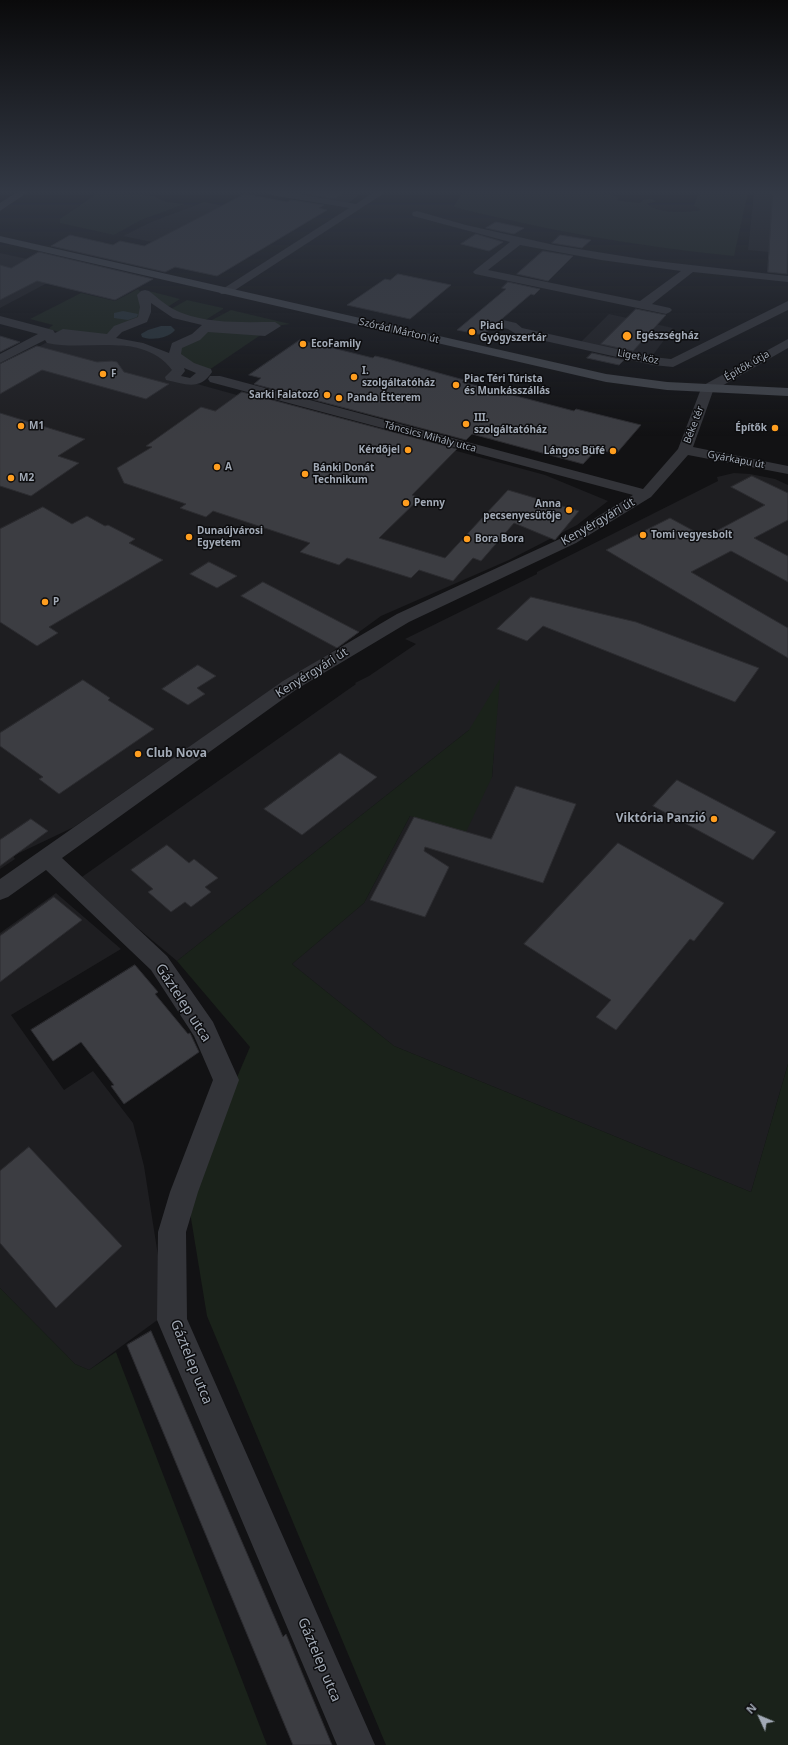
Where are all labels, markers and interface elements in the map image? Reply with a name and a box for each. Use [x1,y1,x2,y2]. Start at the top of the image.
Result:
street label: Szórád Márton út [358,316,440,346]
place label: Piaci Gyógyszertár [480,320,546,344]
marker: Piaci Gyógyszertár [467,327,477,337]
marker: Egészségház [621,330,633,342]
place label: Egészségház [636,330,699,342]
place label: EcoFamily [311,338,361,350]
marker: EcoFamily [298,339,308,349]
street label: Liget köz [616,347,660,367]
street label: Építők útja [722,348,772,384]
place label: I. szolgáltatóház [362,365,435,388]
place label: F [111,368,116,380]
marker: F [98,369,108,379]
marker: I. szolgáltatóház [349,372,359,382]
place label: Piac Téri Túrista és Munkásszállás [464,373,550,396]
marker: Piac Téri Túrista és Munkásszállás [451,380,461,390]
place label: Sarki Falatozó [249,389,319,401]
marker: Sarki Falatozó [322,390,332,400]
place label: Panda Étterem [347,392,421,404]
marker: Panda Étterem [334,393,344,403]
street label: Béke tér [681,405,707,445]
place label: III. szolgáltatóház [474,412,547,436]
street label: Táncsics Mihály utca [383,419,477,455]
marker: III. szolgáltatóház [461,419,471,429]
place label: M1 [29,420,44,432]
marker: M1 [16,421,26,431]
place label: Építők [735,422,767,434]
marker: Építők [770,423,780,433]
place label: Kérdőjel [359,444,400,456]
marker: Kérdőjel [403,445,413,455]
place label: Lángos Büfé [544,445,605,457]
marker: Lángos Büfé [608,446,618,456]
street label: Gyárkapu út [706,449,766,471]
place label: A [225,461,232,473]
marker: A [212,462,222,472]
place label: Bánki Donát Technikum [313,462,374,486]
marker: Bánki Donát Technikum [300,469,310,479]
place label: M2 [19,472,34,484]
marker: M2 [6,473,16,483]
street label: Kenyérgyári út [559,495,637,549]
place label: Penny [414,497,445,509]
marker: Penny [401,498,411,508]
place label: Anna pecsenyesütője [483,498,561,522]
marker: Anna pecsenyesütője [564,505,574,515]
place label: Dunaújvárosi Egyetem [197,525,263,548]
place label: Tomi vegyesbolt [651,529,732,541]
marker: Tomi vegyesbolt [638,530,648,540]
marker: Dunaújvárosi Egyetem [184,532,194,542]
place label: Bora Bora [475,533,524,545]
marker: Bora Bora [462,534,472,544]
place label: P [53,596,59,608]
marker: P [40,597,50,607]
street label: Kenyérgyári út [273,645,351,701]
place label: Club Nova [146,747,207,761]
marker: Club Nova [133,749,143,759]
place label: Viktória Panzió [616,812,706,826]
marker: Viktória Panzió [709,814,719,824]
street label: Gáztelep utca [152,961,214,1045]
street label: Gáztelep utca [166,1317,216,1407]
street label: Gáztelep utca [294,1615,344,1705]
north arrow [740,1697,780,1737]
text: N [742,1700,760,1717]

